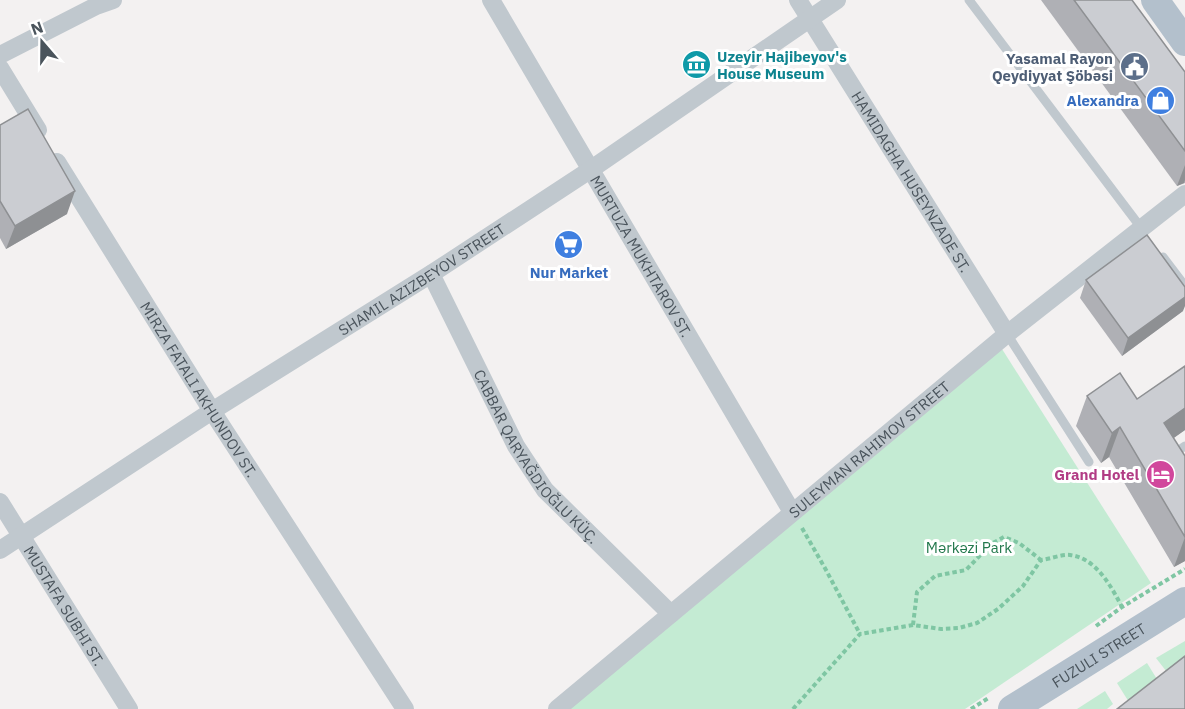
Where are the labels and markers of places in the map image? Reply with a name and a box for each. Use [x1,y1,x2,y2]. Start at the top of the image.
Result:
place label: Uzeyir Hajibeyov's House Museum [717,47,847,83]
museum icon: Uzeyir Hajibeyov's House Museum [680,49,712,81]
place label: Yasamal Rayon Qeydiyyat Şöbəsi [992,49,1113,85]
public building icon: Yasamal Rayon Qeydiyyat Şöbəsi [1118,51,1150,83]
shop icon: Alexandra [1144,84,1176,116]
place label: Alexandra [1067,91,1139,110]
supermarket icon: Nur Market [553,229,585,261]
place label: Nur Market [530,263,609,282]
hotel icon: Grand Hotel [1144,458,1176,490]
place label: Grand Hotel [1054,465,1139,484]

